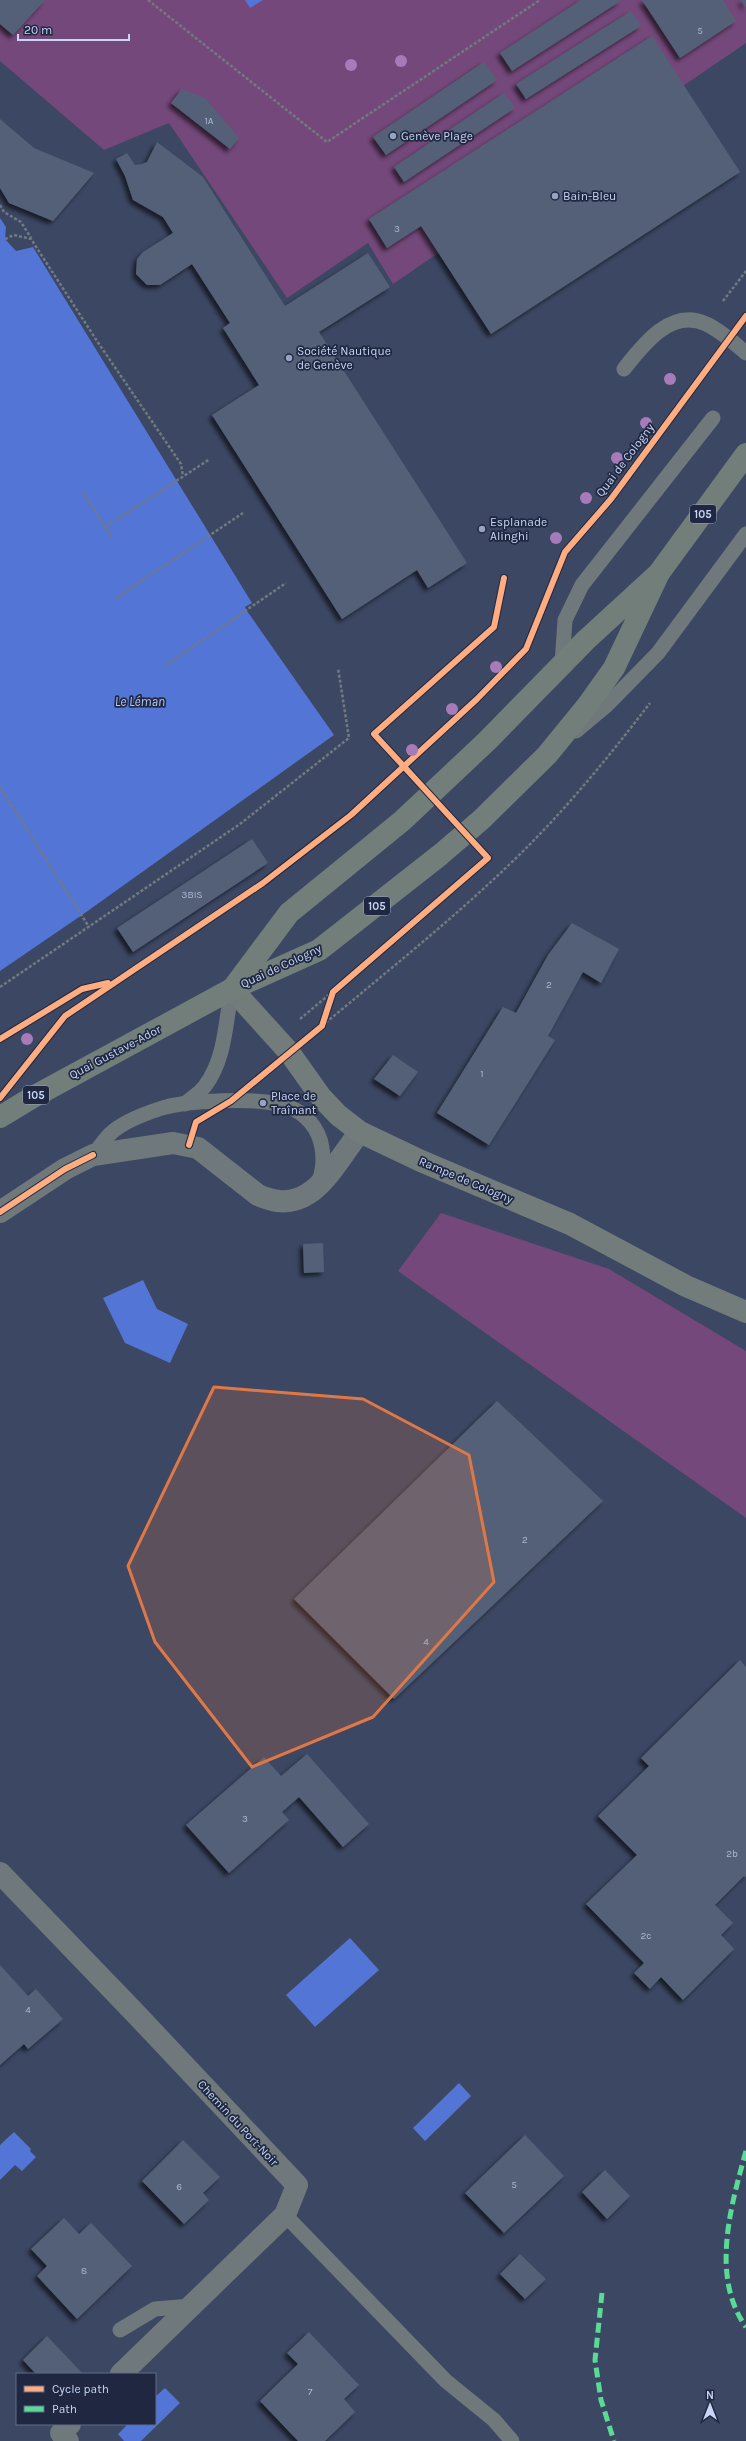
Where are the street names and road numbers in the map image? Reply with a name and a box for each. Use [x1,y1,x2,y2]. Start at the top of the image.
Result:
street label: Quai de Cologny [593,420,657,499]
road number: 105 [690,505,716,523]
road number: 105 [364,897,390,915]
street label: Quai de Cologny [238,941,324,991]
street label: Quai Gustave-Ador [67,1022,164,1082]
road number: 105 [23,1086,49,1104]
street label: Rampe de Cologny [417,1154,515,1206]
street label: Chemin du Port-Noir [195,2077,282,2169]

